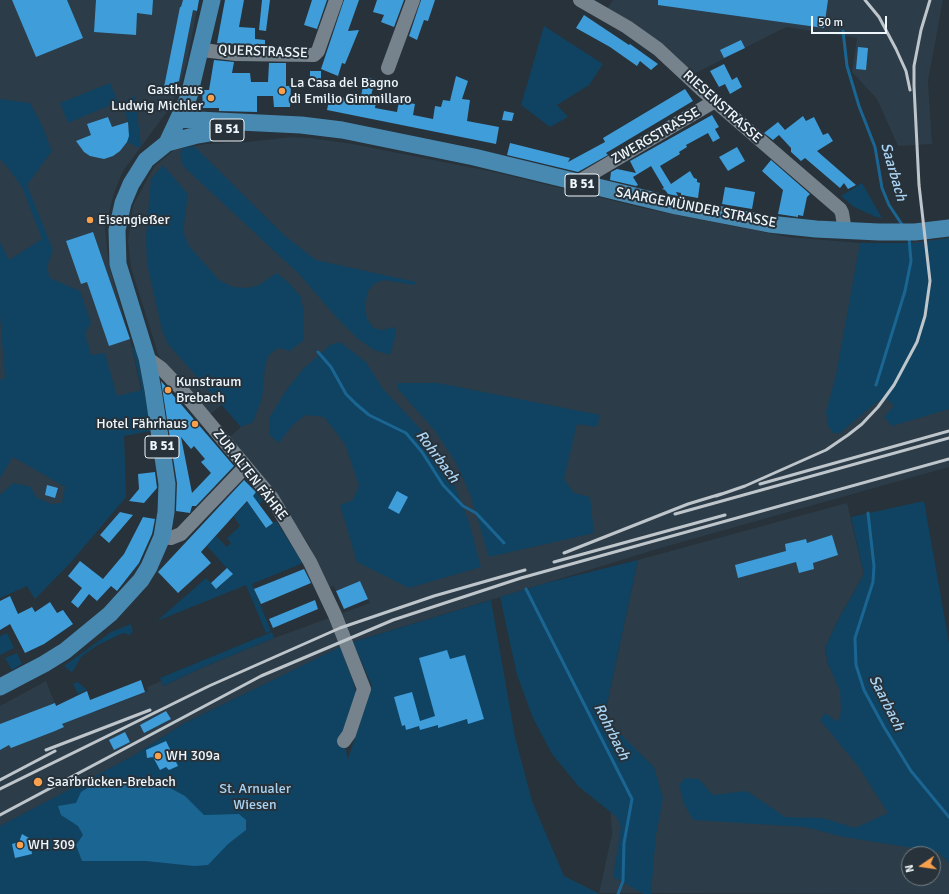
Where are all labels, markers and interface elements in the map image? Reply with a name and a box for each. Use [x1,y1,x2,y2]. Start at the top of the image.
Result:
scale bar [813,8,889,34]
text: 50 m [818,15,843,30]
street label: QUERSTRASSE [218,42,308,62]
street label: RIESENSTRASSE [679,67,765,147]
place label: La Casa del Bagno di Emilio Gimmillaro [290,75,412,108]
place label: Gasthaus Ludwig Michler [111,82,203,114]
marker: La Casa del Bagno di Emilio Gimmillaro [277,86,287,96]
marker: Gasthaus Ludwig Michler [206,93,216,103]
street label: ZWERGSTRASSE [609,104,703,168]
road number: B 51 [210,119,244,141]
water label: Saarbach [876,141,910,203]
road number: B 51 [565,174,599,196]
street label: SAARGEMÜNDER STRASSE [614,184,778,232]
place label: Eisengießer [98,212,170,228]
marker: Eisengießer [85,215,95,225]
place label: Kunstraum Brebach [176,374,241,406]
marker: Kunstraum Brebach [163,385,173,395]
place label: Hotel Fährhaus [96,416,187,432]
marker: Hotel Fährhaus [190,419,200,429]
street label: ZUR ALTEN FÄHRE [209,426,291,524]
water label: Rohrbach [411,427,463,487]
road number: B 51 [145,436,179,458]
water label: Saarbach [864,672,908,734]
water label: Rohrbach [589,701,633,763]
place label: WH 309a [166,748,220,764]
marker: WH 309a [153,751,163,761]
place label: Saarbrücken-Brebach [47,774,176,790]
marker: Saarbrücken-Brebach [32,776,44,788]
park label: St. Arnualer Wiesen [219,781,291,814]
place label: WH 309 [28,837,75,853]
marker: WH 309 [15,840,25,850]
north arrow [901,846,941,886]
text: N [903,863,917,874]

